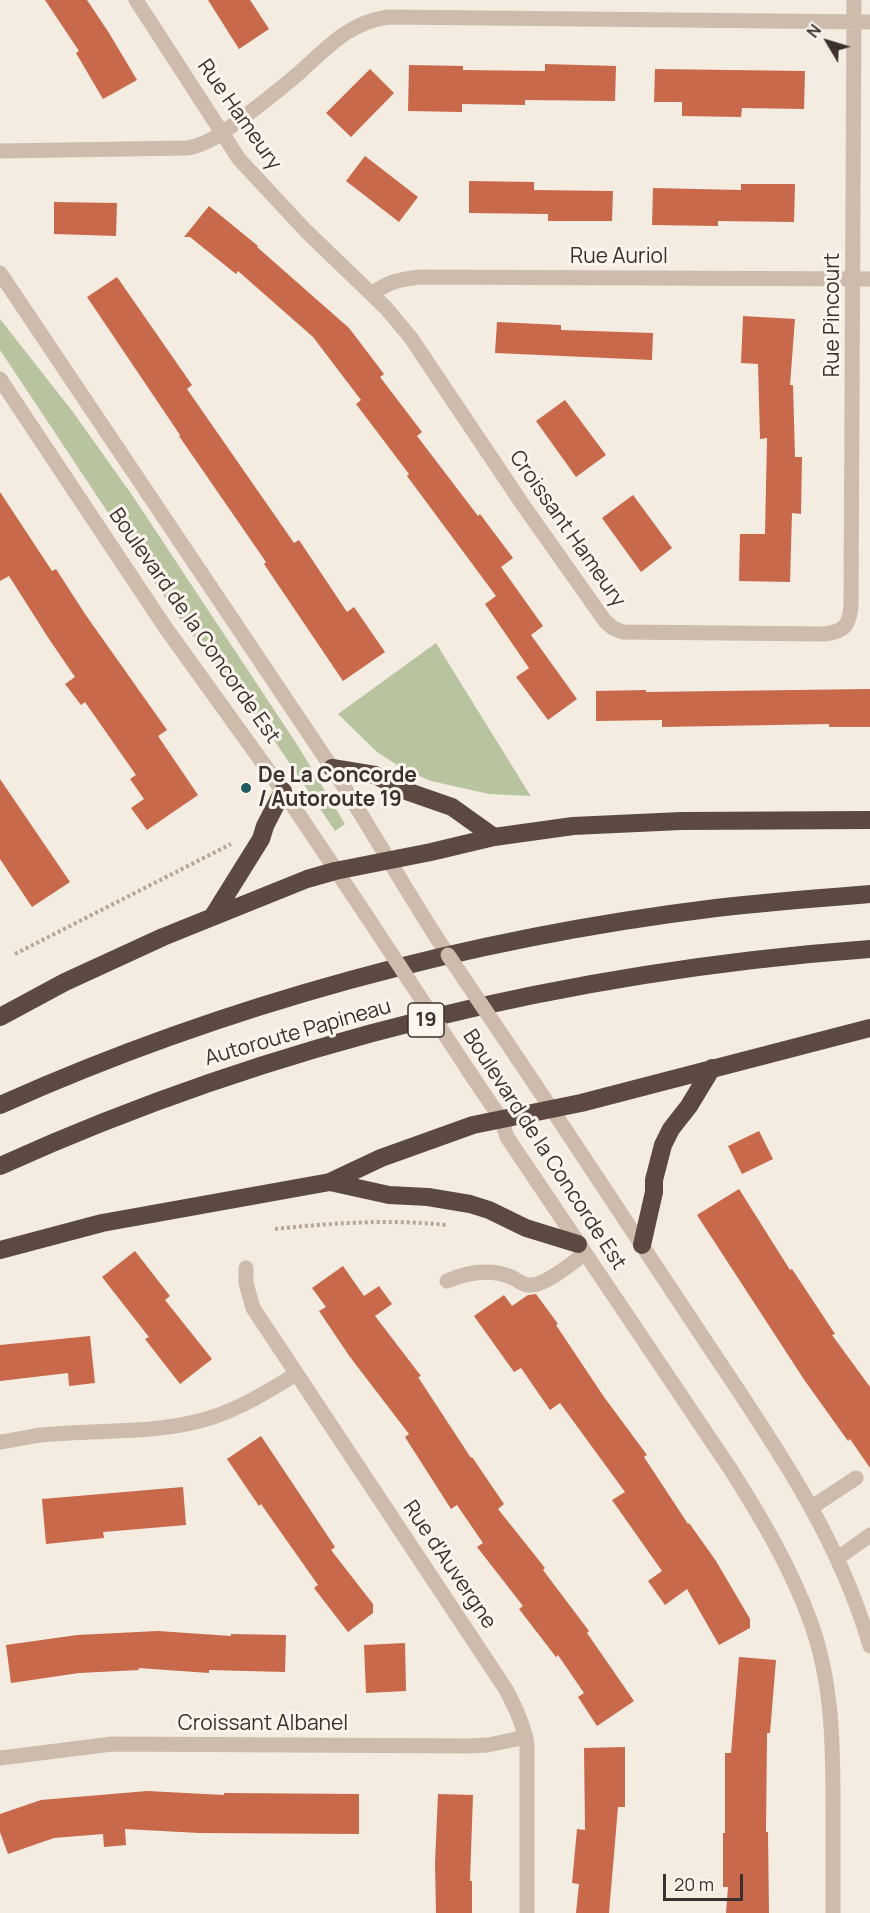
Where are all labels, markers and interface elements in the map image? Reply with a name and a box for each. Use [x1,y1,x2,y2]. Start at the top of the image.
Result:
north arrow [798,12,858,72]
text: N [802,20,826,42]
street label: Rue Hameury [192,55,286,175]
street label: Rue Auriol [570,244,668,270]
street label: Rue Pincourt [820,253,846,377]
street label: Croissant Hameury [503,446,631,612]
street label: Boulevard de la Concorde Est [103,504,285,748]
place label: De La Concorde / Autoroute 19 [258,763,417,813]
marker: De La Concorde / Autoroute 19 [239,781,253,795]
street label: Autoroute Papineau [202,994,394,1072]
road number: 19 [408,1003,444,1037]
street label: Boulevard de la Concorde Est [457,1025,631,1275]
street label: Rue d'Auvergne [397,1496,501,1634]
street label: Croissant Albanel [178,1711,348,1737]
scale bar [666,1862,746,1900]
text: 20 m [674,1872,714,1896]

